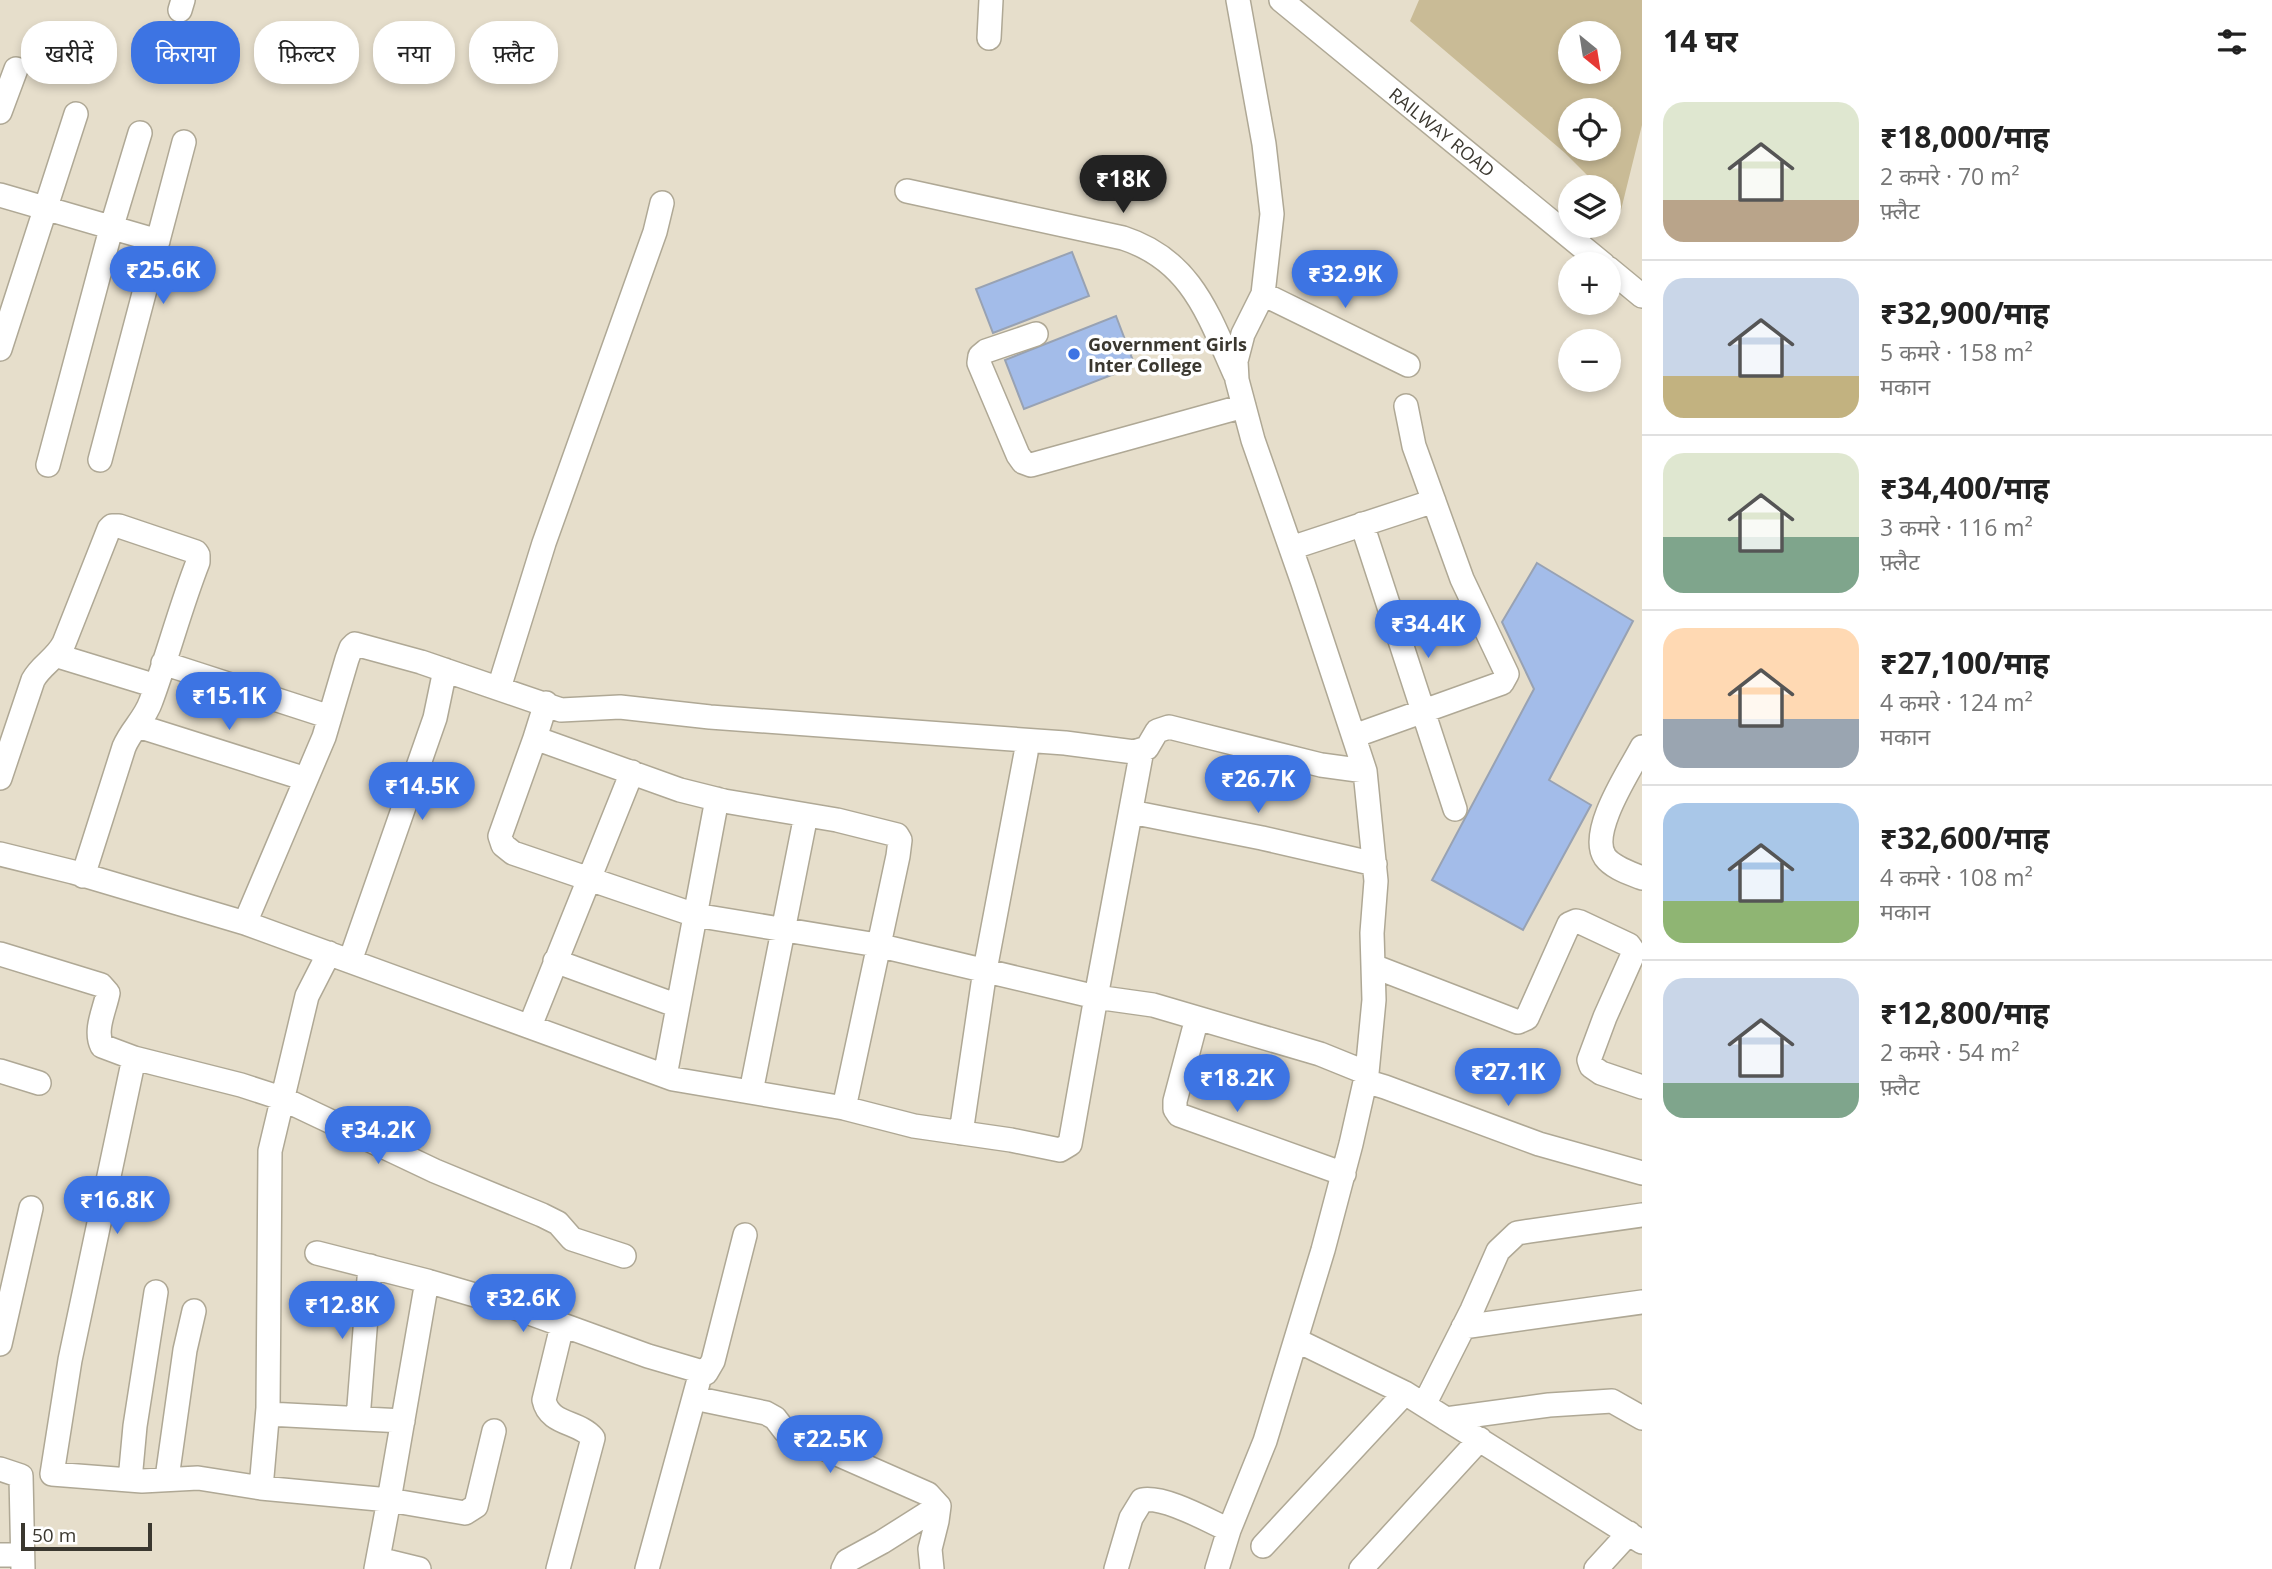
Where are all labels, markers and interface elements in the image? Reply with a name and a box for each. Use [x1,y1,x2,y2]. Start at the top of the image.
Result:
text: 14 घर [1663,20,1738,61]
chip: खरीदें [21,21,117,84]
chip: किराया [131,21,240,84]
chip: फ़िल्टर [254,21,359,84]
chip: नया [373,21,455,84]
chip: फ़्लैट [469,21,558,84]
north arrow [1558,21,1620,84]
map controls [1558,21,1621,392]
icon: filters [2213,23,2251,61]
street label: RAILWAY ROAD [1384,82,1500,182]
button: locate [1558,98,1621,161]
text: ₹18,000/माह [1880,116,2049,157]
icon: home [1719,130,1803,214]
pin: ₹18K [1082,156,1164,215]
text: 2 कमरे · 70 m² [1880,160,2020,192]
text: ₹18K [1096,162,1150,194]
button: layers [1558,175,1621,238]
text: फ़्लैट [1880,194,1920,226]
pin: ₹25.6K [106,246,220,306]
pin: ₹32.9K [1288,250,1402,310]
button: + [1558,252,1621,315]
text: ₹25.6K [126,253,200,285]
text: ₹32.9K [1308,257,1382,289]
text: ₹32,900/माह [1880,292,2049,333]
icon: home [1719,306,1803,390]
button: − [1558,329,1621,392]
place label: Government Girls Inter College [1088,332,1247,377]
text: 5 कमरे · 158 m² [1880,336,2033,368]
marker: Government Girls Inter College [1066,346,1082,362]
text: मकान [1880,370,1930,402]
text: ₹34,400/माह [1880,467,2049,508]
icon: home [1719,481,1803,565]
text: 3 कमरे · 116 m² [1880,511,2033,543]
text: फ़्लैट [1880,545,1920,577]
pin: ₹34.4K [1371,600,1485,660]
text: ₹34.4K [1391,607,1465,639]
text: ₹27,100/माह [1880,642,2049,683]
icon: home [1719,656,1803,740]
pin: ₹15.1K [172,672,286,732]
text: ₹15.1K [192,679,266,711]
text: 4 कमरे · 124 m² [1880,686,2033,718]
text: मकान [1880,720,1930,752]
pin: ₹26.7K [1201,756,1315,815]
pin: ₹14.5K [365,762,479,822]
text: ₹26.7K [1221,762,1295,794]
text: ₹14.5K [385,769,459,801]
text: ₹32,600/माह [1880,817,2049,858]
icon: home [1719,831,1803,915]
text: 4 कमरे · 108 m² [1880,861,2033,893]
text: मकान [1880,895,1930,927]
text: ₹12,800/माह [1880,992,2049,1033]
icon: home [1719,1006,1803,1090]
text: 2 कमरे · 54 m² [1880,1036,2020,1068]
pin: ₹27.1K [1451,1048,1565,1108]
pin: ₹18.2K [1180,1054,1294,1114]
text: ₹27.1K [1471,1055,1545,1087]
text: ₹18.2K [1200,1061,1274,1093]
text: फ़्लैट [1880,1070,1920,1102]
pin: ₹34.2K [321,1106,435,1166]
text: ₹34.2K [341,1113,415,1145]
pin: ₹16.8K [60,1176,174,1236]
text: ₹16.8K [80,1183,154,1215]
pin: ₹32.6K [466,1274,580,1334]
text: ₹32.6K [486,1281,560,1313]
pin: ₹12.8K [285,1282,399,1341]
text: ₹12.8K [305,1288,379,1320]
pin: ₹22.5K [773,1416,887,1475]
text: ₹22.5K [793,1422,867,1454]
scale bar [21,1520,152,1552]
text: 50 m [32,1522,76,1548]

